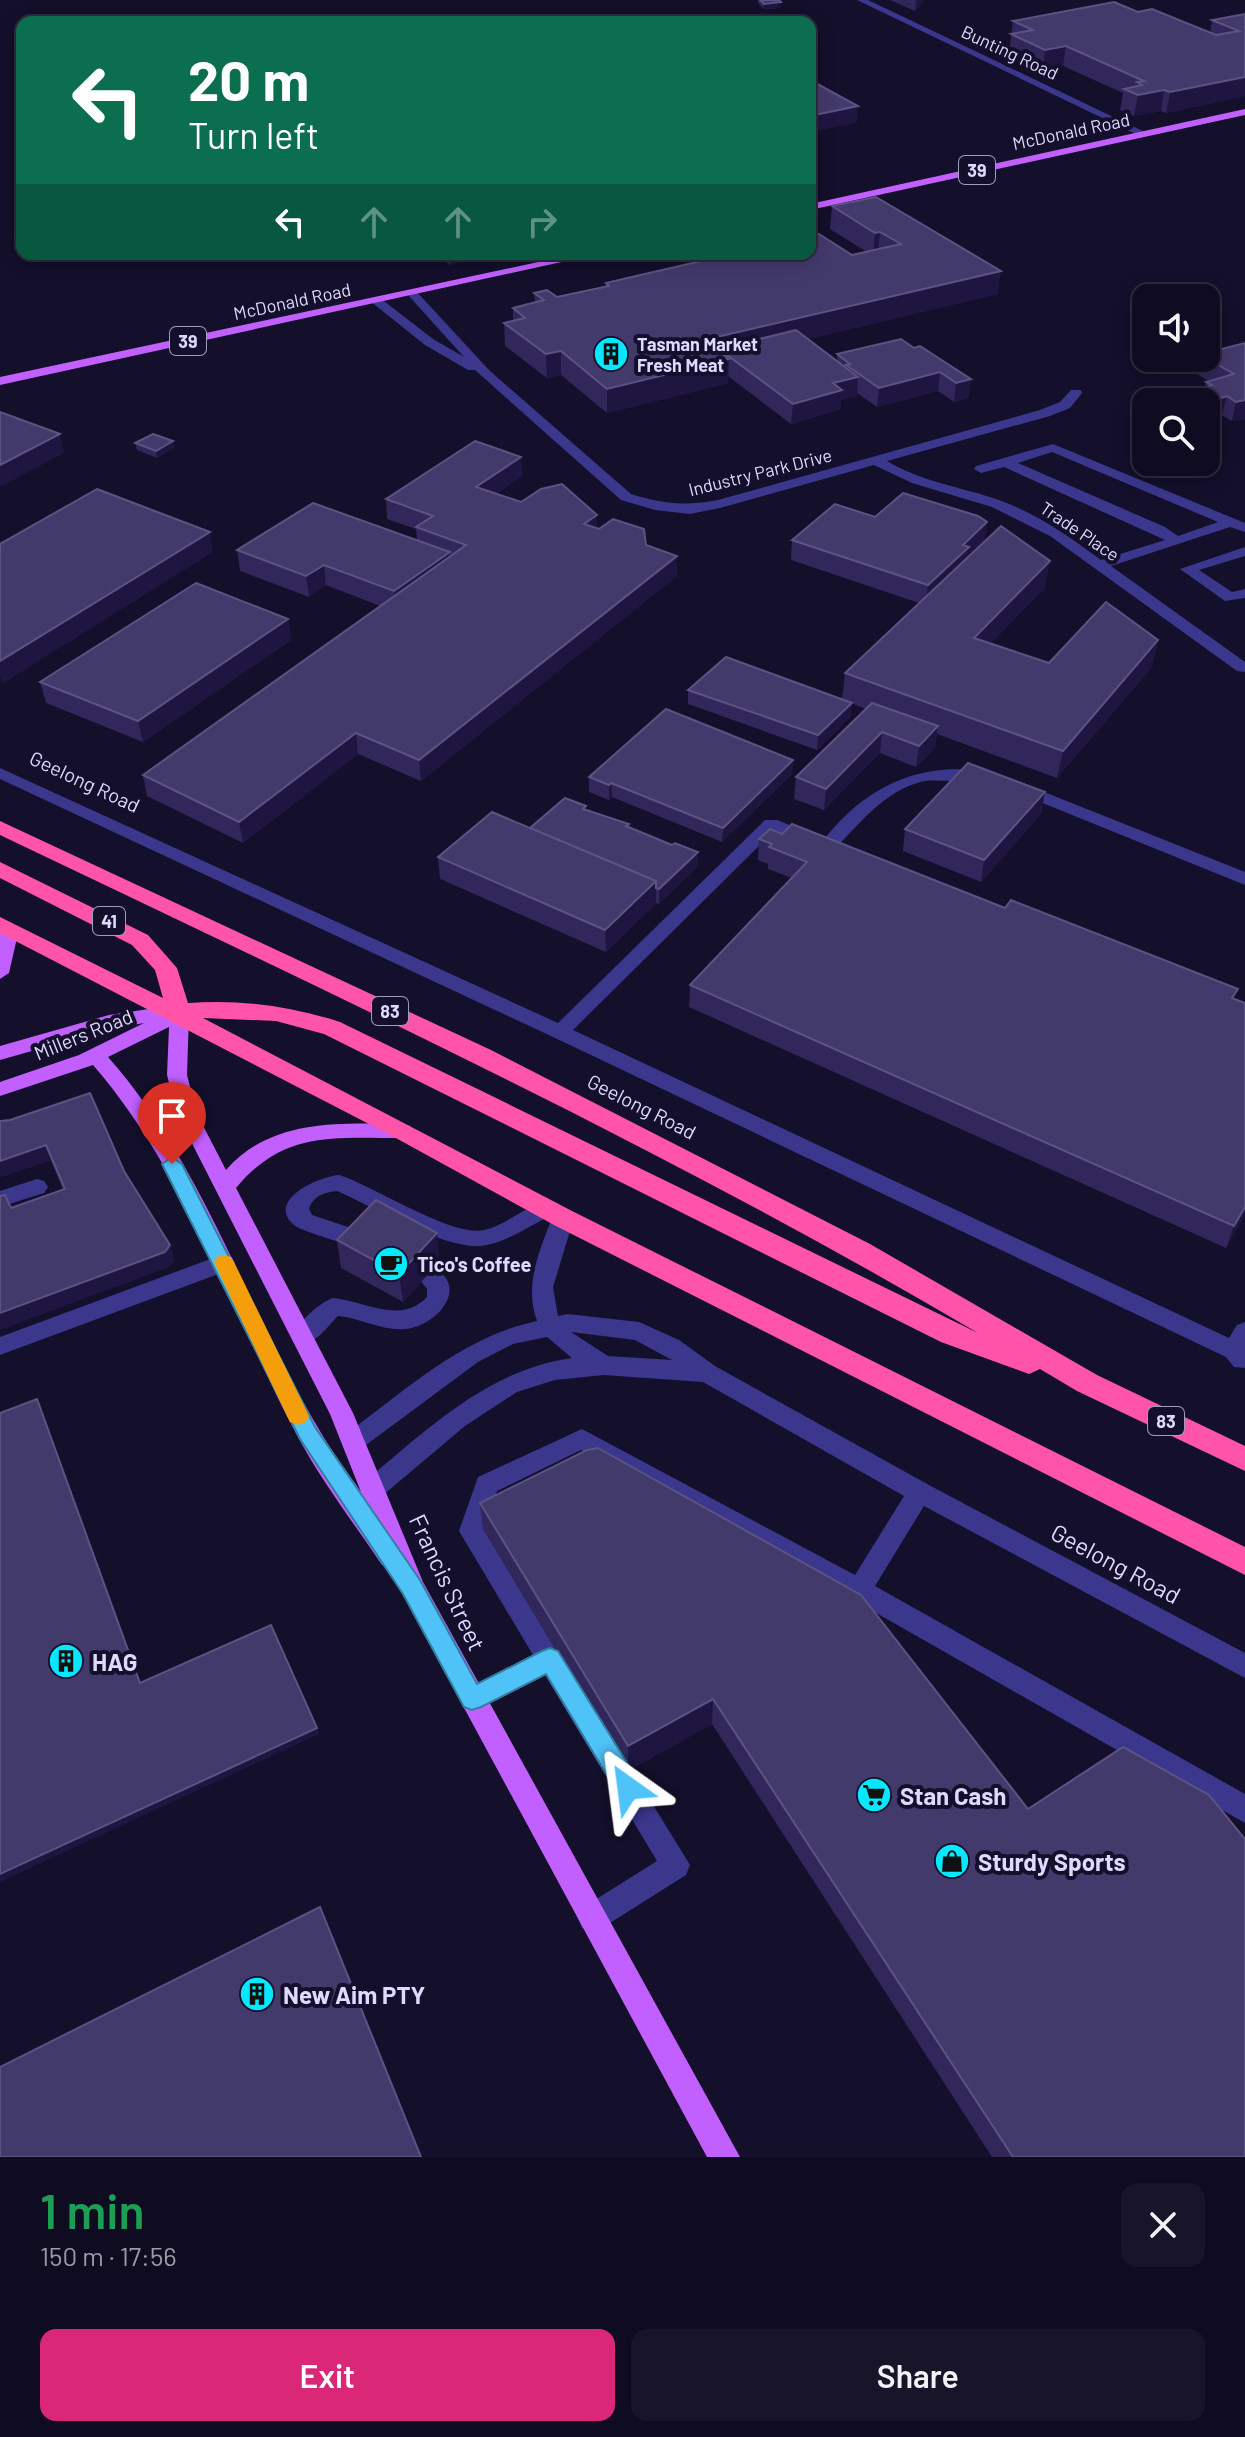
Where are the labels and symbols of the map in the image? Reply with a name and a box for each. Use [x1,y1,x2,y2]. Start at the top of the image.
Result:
street label: Bunting Road [958,20,1062,84]
street label: McDonald Road [1010,108,1132,154]
road number: 39 [959,156,995,184]
street label: McDonald Road [231,278,353,324]
road number: 39 [170,327,206,355]
place label: Tasman Market Fresh Meat [637,333,758,376]
building icon: Tasman Market Fresh Meat [592,335,630,373]
street label: Industry Park Drive [686,444,834,500]
street label: Trade Place [1036,496,1124,566]
street label: Geelong Road [26,745,144,817]
road number: 41 [93,907,125,935]
road number: 83 [372,997,408,1025]
street label: Millers Road [30,1003,136,1065]
street label: Geelong Road [584,1068,700,1144]
pin [138,1082,206,1164]
cafe icon: Tico's Coffee [372,1245,410,1283]
place label: Tico's Coffee [417,1252,532,1276]
road number: 83 [1148,1407,1184,1435]
street label: Francis Street [404,1509,492,1655]
street label: Geelong Road [1046,1517,1186,1609]
building icon: HAG [47,1642,85,1680]
place label: HAG [92,1647,137,1676]
position arrow [586,1746,670,1830]
supermarket icon: Stan Cash [855,1776,893,1814]
place label: Stan Cash [900,1781,1006,1810]
shop icon: Sturdy Sports [933,1842,971,1880]
place label: Sturdy Sports [978,1847,1126,1876]
building icon: New Aim PTY [238,1975,276,2013]
place label: New Aim PTY [283,1980,425,2009]

